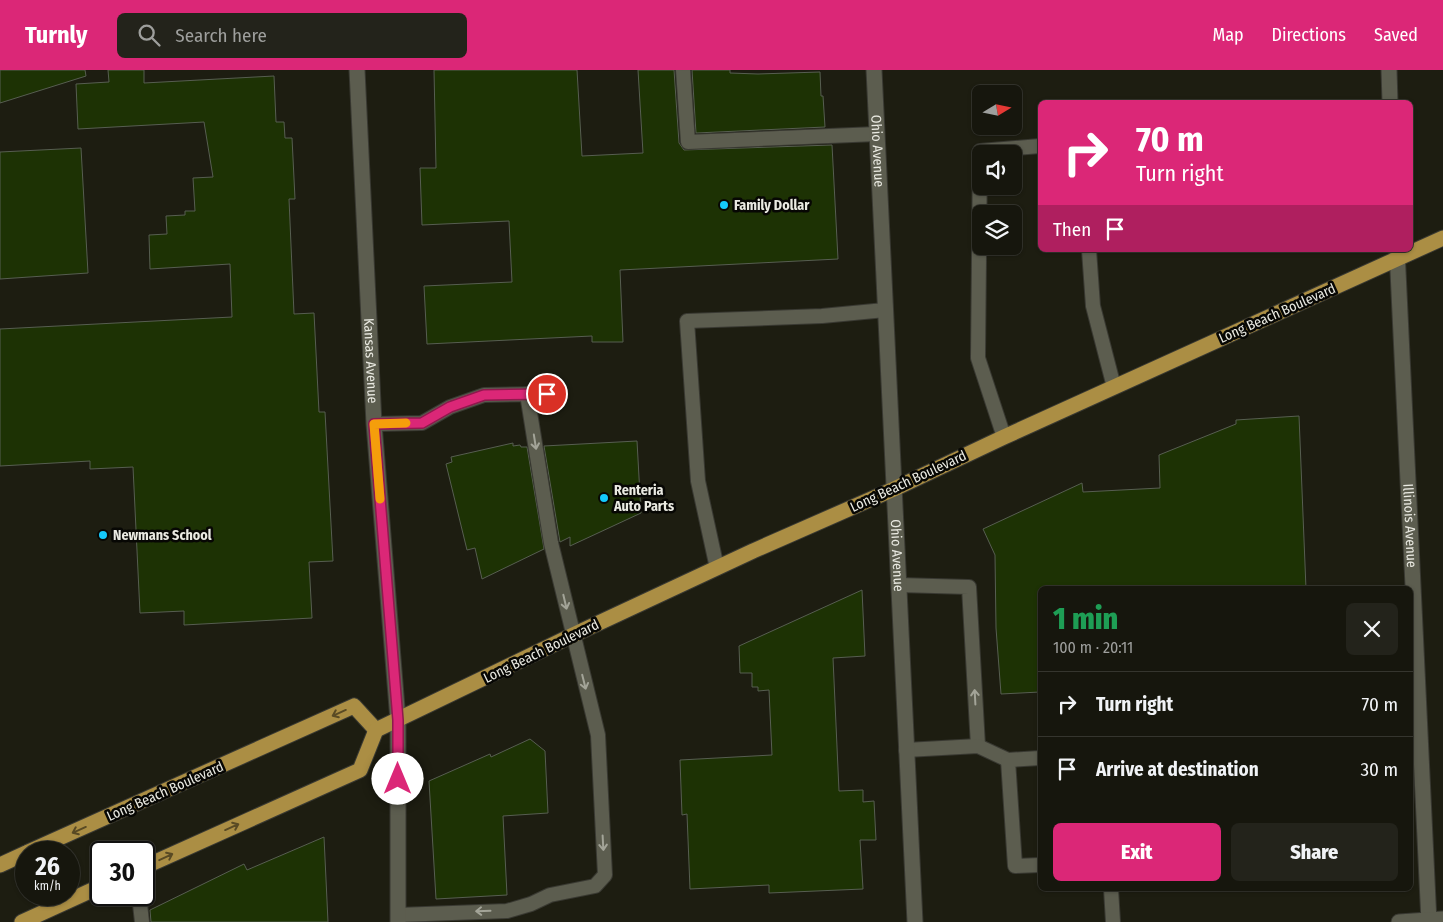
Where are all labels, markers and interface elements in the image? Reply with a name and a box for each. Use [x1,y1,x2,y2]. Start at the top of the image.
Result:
search box [117,13,467,58]
text: Turnly [25,21,87,49]
icon: search [135,21,163,49]
text: Search here [175,24,267,47]
text: Map [1212,24,1244,46]
text: Directions [1272,24,1346,46]
text: Saved [1374,24,1418,46]
north arrow [972,85,1022,135]
map controls [972,85,1022,255]
street label: Ohio Avenue [867,114,888,188]
text: 70 m [1136,118,1204,160]
icon: right [1053,120,1118,185]
button: sound [972,145,1022,195]
text: Turn right [1136,160,1224,187]
place label: Family Dollar [734,197,810,214]
marker: Family Dollar [718,199,730,211]
button: layers [972,205,1022,255]
icon: arrive [1101,215,1129,243]
text: Then [1053,218,1091,241]
street label: Long Beach Boulevard [1216,280,1338,347]
street label: Kansas Avenue [360,318,381,404]
pin [526,373,568,415]
icon: arrive [533,380,561,408]
one-way arrow [530,434,540,450]
street label: Long Beach Boulevard [847,447,969,516]
place label: Renteria Auto Parts [613,482,674,515]
street label: Illinois Avenue [1399,483,1420,568]
marker: Renteria Auto Parts [598,492,610,504]
street label: Ohio Avenue [887,519,907,592]
place label: Newmans School [113,527,212,544]
marker: Newmans School [97,529,109,541]
one-way arrow [561,593,570,609]
text: 1 min [1053,601,1118,637]
button: close [1346,603,1398,655]
street label: Long Beach Boulevard [481,616,602,687]
text: 100 m · 20:11 [1053,638,1133,657]
one-way arrow [580,674,590,690]
one-way arrow [971,689,980,705]
icon: right [1053,690,1081,718]
text: Turn right [1096,693,1173,716]
text: 70 m [1362,693,1398,716]
one-way arrow [332,709,347,718]
position arrow [371,752,423,804]
icon: arrive [1053,755,1081,783]
street label: Long Beach Boulevard [104,758,226,825]
text: Arrive at destination [1096,758,1259,781]
text: 30 m [1360,758,1398,781]
one-way arrow [224,822,239,832]
button: Exit [1053,823,1221,881]
button: Share [1231,823,1398,881]
one-way arrow [72,825,87,835]
one-way arrow [599,835,608,851]
speed limit sign: 30 [90,841,155,906]
text: 26 [35,852,60,882]
one-way arrow [158,852,173,862]
text: km/h [34,879,61,893]
one-way arrow [476,907,492,916]

